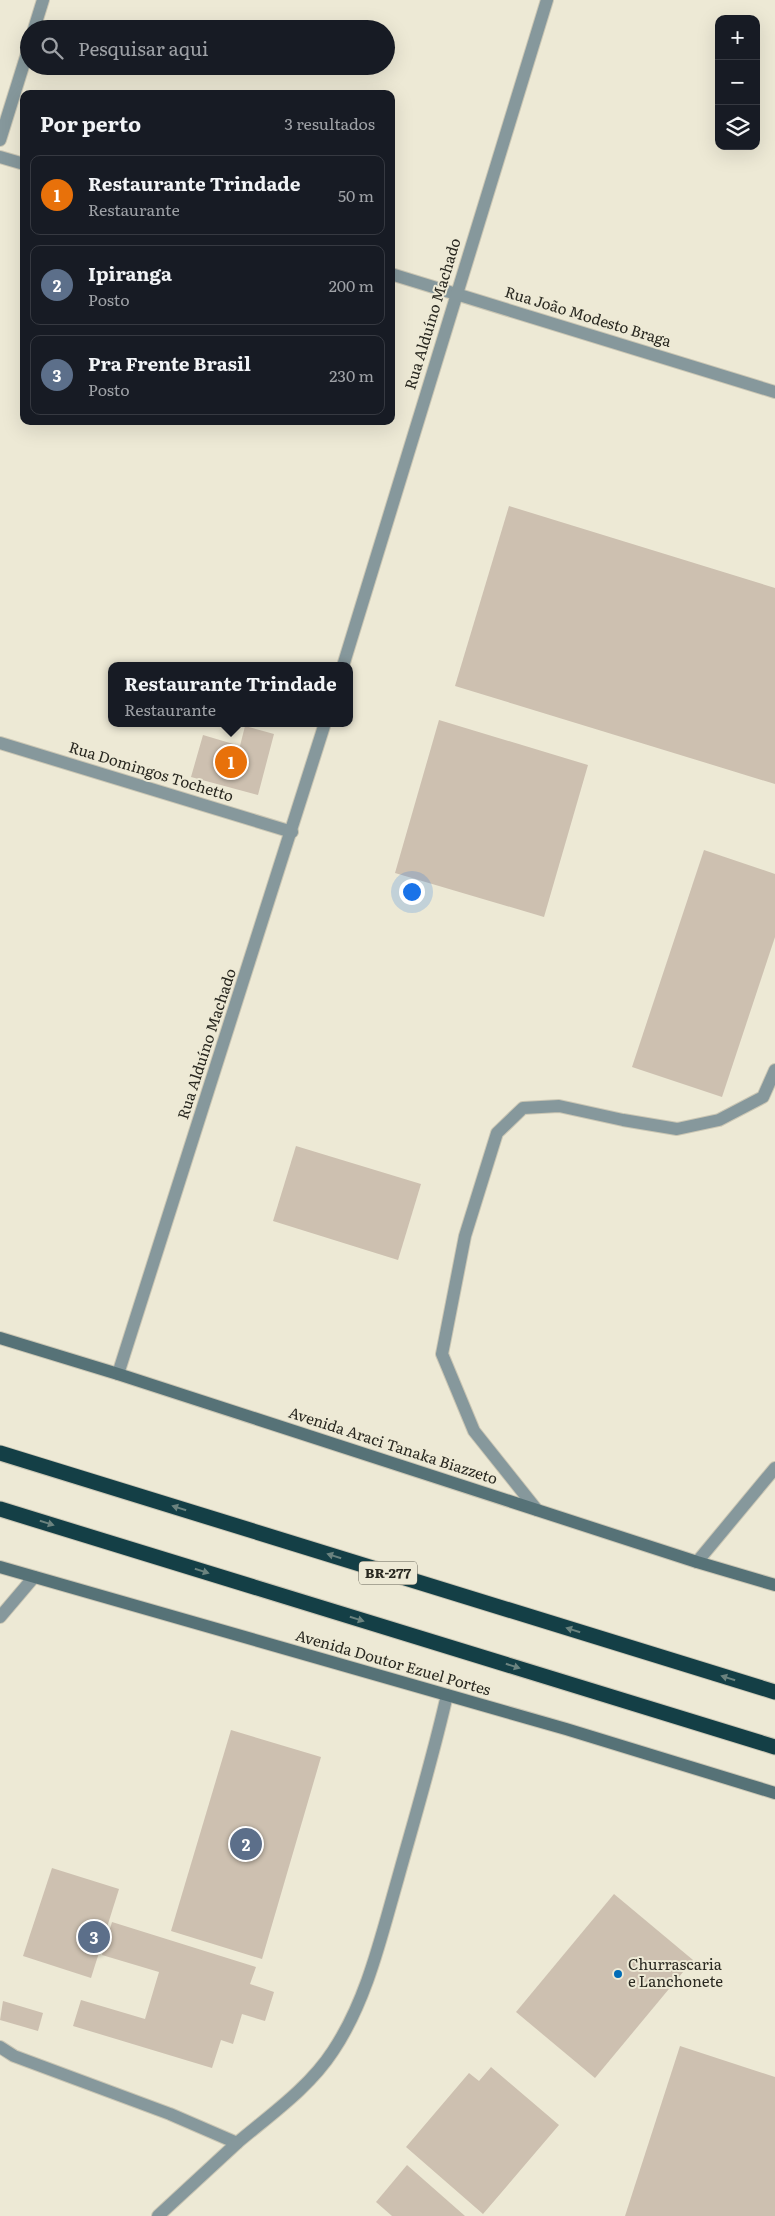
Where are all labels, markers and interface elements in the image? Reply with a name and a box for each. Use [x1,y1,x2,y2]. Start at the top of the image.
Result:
map controls [715,15,760,150]
button: + [715,15,760,60]
search box [20,20,395,75]
icon: search [38,34,66,62]
text: Pesquisar aqui [78,34,208,62]
button: − [715,60,760,105]
button: layers [715,105,760,150]
text: Por perto [40,107,141,138]
text: 3 resultados [284,111,375,135]
text: Restaurante Trindade [88,169,301,197]
text: 1 [54,183,60,207]
text: 50 m [338,183,374,207]
text: Restaurante [88,197,180,221]
street label: Rua Alduíno Machado [398,235,466,392]
text: Ipiranga [88,259,172,287]
text: 2 [53,273,61,297]
text: 200 m [329,273,374,297]
street label: Rua João Modesto Braga [502,279,675,352]
text: Posto [88,287,130,311]
text: Pra Frente Brasil [88,349,251,377]
text: 3 [53,363,61,387]
text: 230 m [329,363,374,387]
text: Posto [88,377,130,401]
popup [108,662,353,727]
text: Restaurante Trindade [124,669,337,697]
text: Restaurante [124,697,216,721]
street label: Rua Domingos Tochetto [66,735,237,807]
pin: 1 [215,743,247,781]
your location [399,879,425,905]
street label: Rua Alduíno Machado [170,965,241,1122]
street label: Avenida Araci Tanaka Biazzeto [286,1400,501,1489]
one-way arrow [171,1504,186,1512]
one-way arrow [39,1520,54,1528]
one-way arrow [327,1552,342,1560]
road number: BR-277 [359,1562,417,1585]
one-way arrow [195,1567,210,1575]
one-way arrow [350,1615,365,1623]
street label: Avenida Doutor Ezuel Portes [293,1623,494,1701]
one-way arrow [565,1626,580,1634]
one-way arrow [505,1663,520,1671]
one-way arrow [721,1673,736,1681]
pin: 2 [230,1825,262,1863]
pin: 3 [78,1918,110,1956]
place label: Churrascaria e Lanchonete [628,1952,723,1992]
marker: Churrascaria e Lanchonete [612,1968,624,1980]

